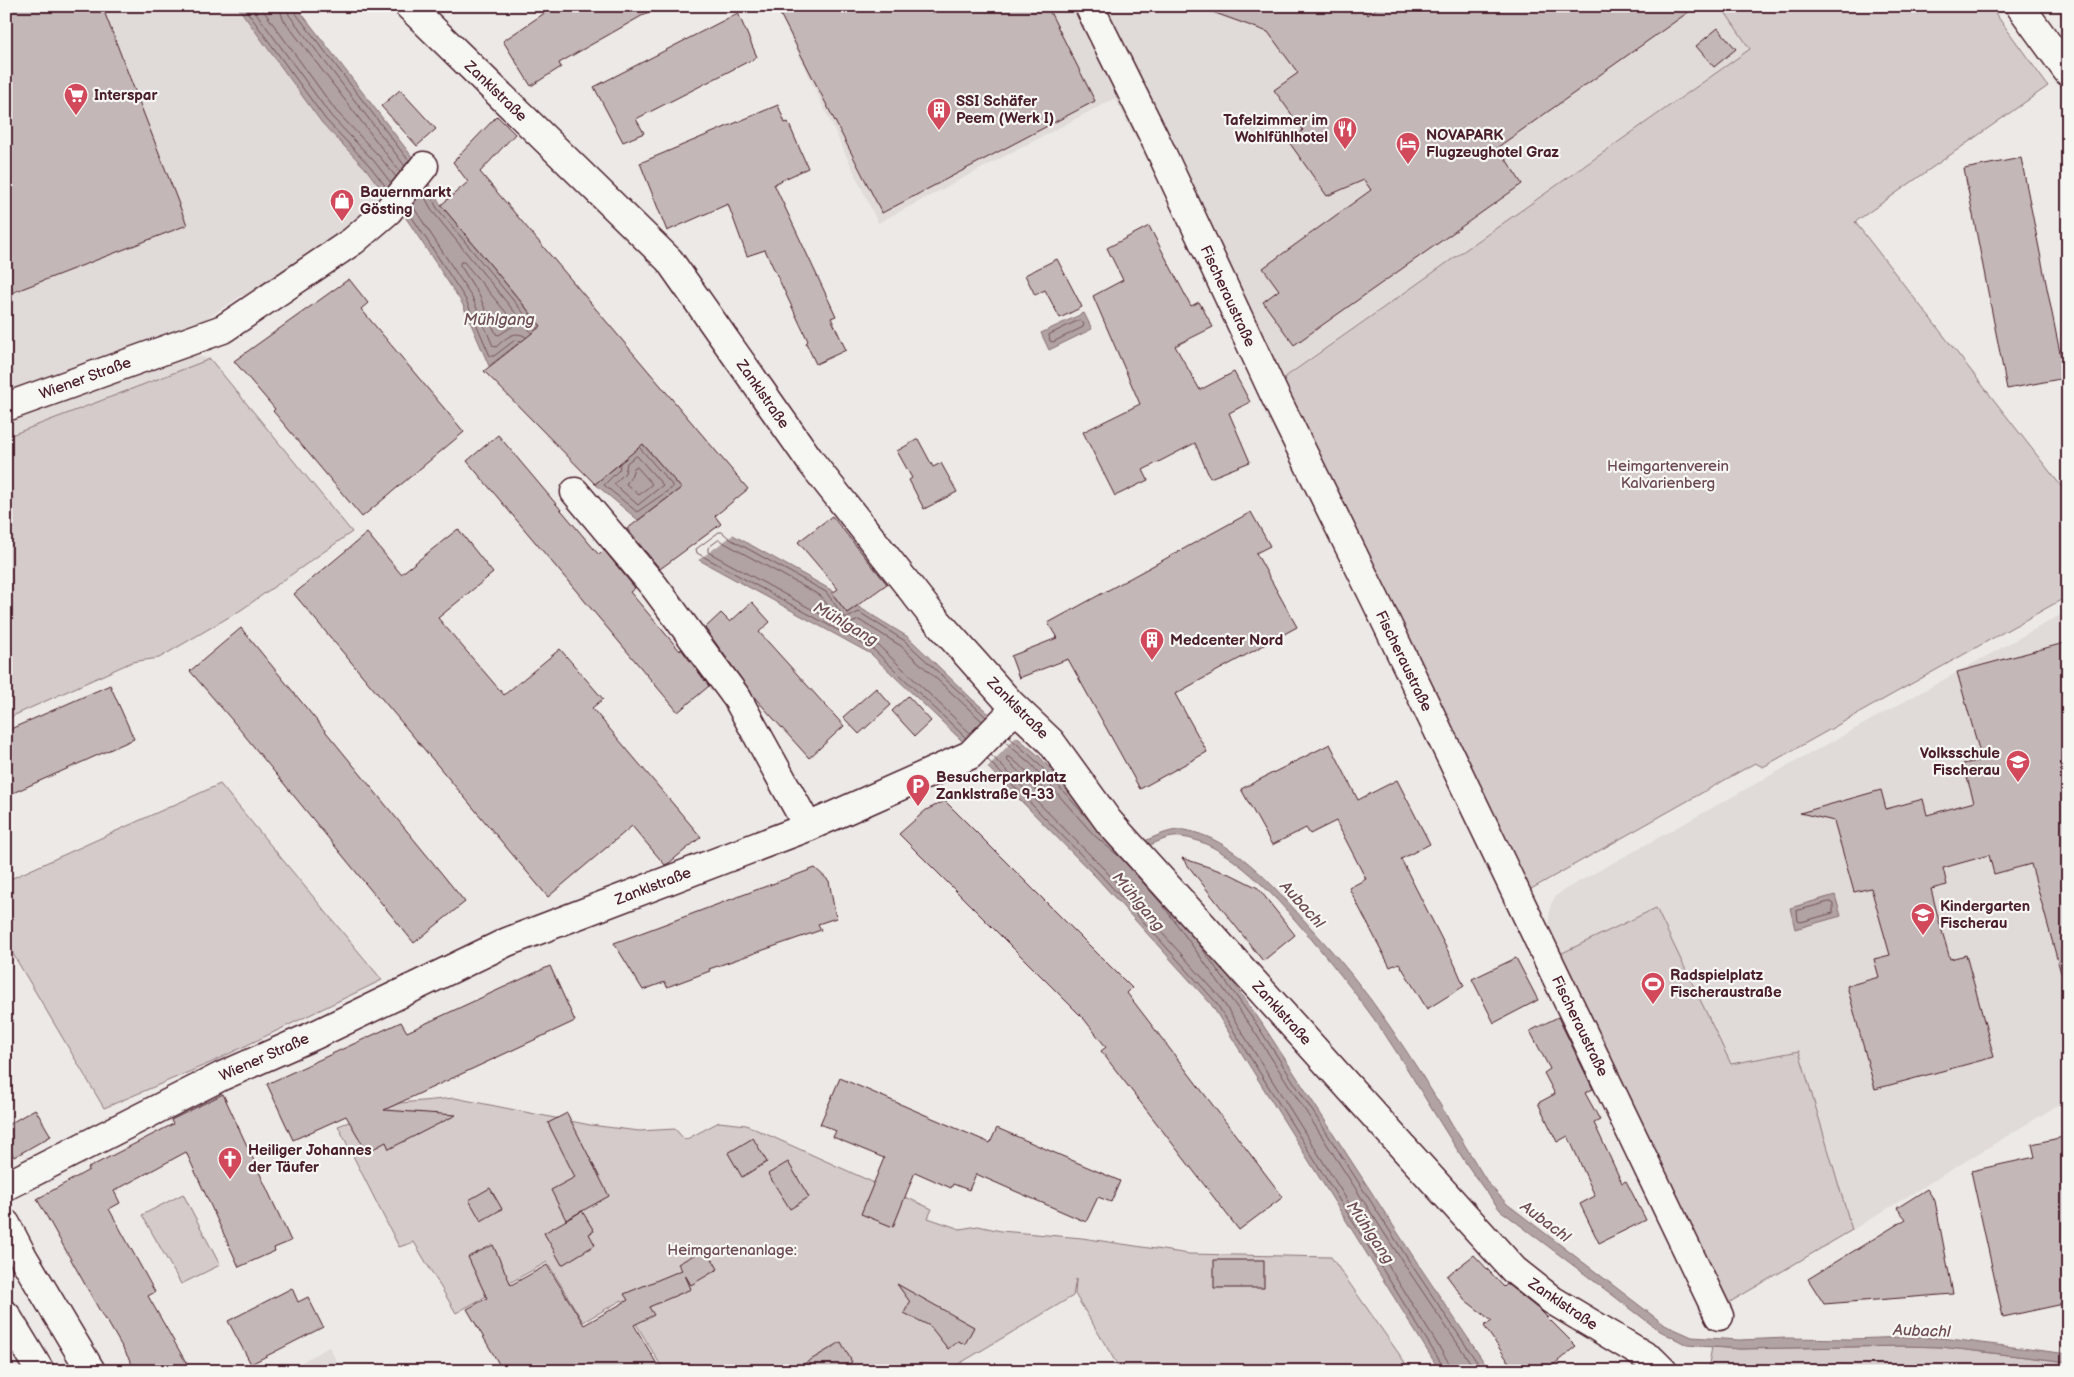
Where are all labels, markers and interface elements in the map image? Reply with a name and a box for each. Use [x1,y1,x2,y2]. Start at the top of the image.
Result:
street label: Zanklstraße [460,56,531,126]
supermarket icon: Interspar [63,82,89,116]
place label: Interspar [94,86,158,105]
place label: SSI Schäfer Peem (Werk I) [956,92,1054,128]
building icon: SSI Schäfer Peem (Werk I) [926,97,952,131]
place label: Tafelzimmer im Wohlfühlhotel [1223,111,1328,147]
restaurant icon: Tafelzimmer im Wohlfühlhotel [1332,116,1358,150]
place label: NOVAPARK Flugzeughotel Graz [1426,126,1560,162]
hotel icon: NOVAPARK Flugzeughotel Graz [1395,131,1421,165]
place label: Bauernmarkt Gösting [360,183,451,219]
shop icon: Bauernmarkt Gösting [329,188,355,222]
street label: Fischeraustraße [1196,242,1259,350]
water label: Mühlgang [463,311,535,330]
street label: Wiener Straße [37,353,134,404]
street label: Zanklstraße [731,355,793,432]
park label: Heimgartenverein Kalvarienberg [1607,457,1729,493]
water label: Mühlgang [810,598,881,650]
street label: Fischeraustraße [1371,608,1436,715]
building icon: Medcenter Nord [1139,627,1165,661]
place label: Medcenter Nord [1170,631,1283,650]
street label: Zanklstraße [982,673,1053,743]
place label: Volksschule Fischerau [1920,744,2000,780]
school or university icon: Volksschule Fischerau [2005,749,2031,783]
place label: Besucherparkplatz Zanklstraße 9-33 [936,768,1067,804]
parking icon: Besucherparkplatz Zanklstraße 9-33 [905,773,931,807]
street label: Zanklstraße [612,863,694,910]
water label: Mühlgang [1108,869,1168,935]
water label: Aubachl [1275,877,1329,934]
place label: Kindergarten Fischerau [1940,897,2030,933]
school or university icon: Kindergarten Fischerau [1910,902,1936,936]
place label: Radspielplatz Fischeraustraße [1670,966,1782,1002]
sports icon: Radspielplatz Fischeraustraße [1640,971,1666,1005]
street label: Fischeraustraße [1547,973,1612,1080]
street label: Zanklstraße [1247,977,1315,1049]
street label: Wiener Straße [216,1029,312,1086]
place label: Heiliger Johannes der Täufer [248,1141,372,1177]
church icon: Heiliger Johannes der Täufer [217,1146,243,1180]
water label: Aubachl [1516,1197,1575,1248]
water label: Mühlgang [1342,1198,1398,1268]
park label: Heimgartenanlage: [667,1241,797,1260]
street label: Zanklstraße [1524,1274,1601,1335]
water label: Aubachl [1892,1321,1952,1342]

